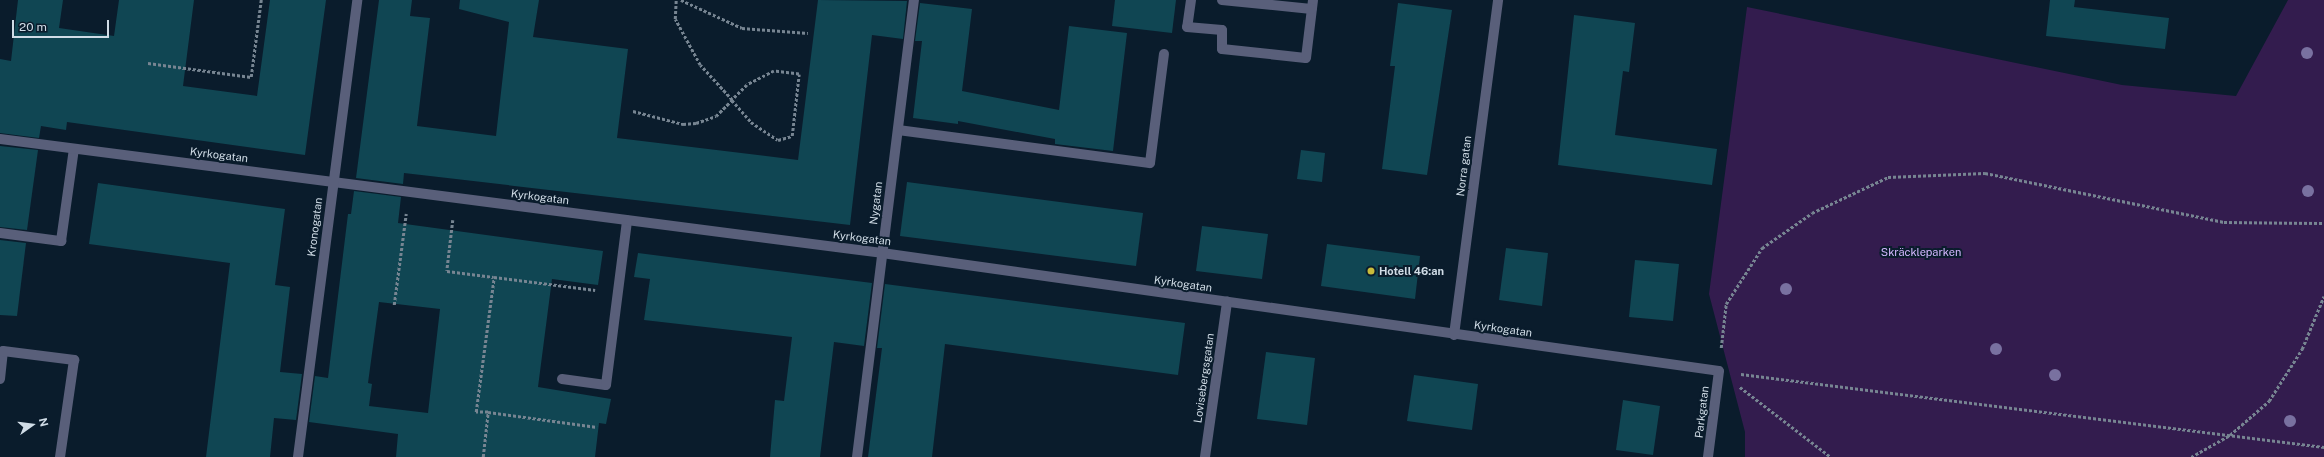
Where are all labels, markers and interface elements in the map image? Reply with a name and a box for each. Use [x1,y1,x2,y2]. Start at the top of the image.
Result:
scale bar [14,12,111,38]
text: 20 m [19,20,47,34]
street label: Norra gatan [1454,135,1474,197]
street label: Kyrkogatan [189,145,249,165]
street label: Nygatan [867,181,885,225]
street label: Kyrkogatan [510,187,570,207]
street label: Kronogatan [305,197,325,257]
street label: Kyrkogatan [832,228,892,248]
park label: Skräckleparken [1881,245,1961,259]
place label: Hotell 46:an [1379,264,1444,278]
marker: Hotell 46:an [1366,266,1376,276]
street label: Kyrkogatan [1153,273,1213,295]
street label: Kyrkogatan [1473,318,1533,340]
street label: Lovisebergsgatan [1191,332,1217,424]
street label: Parkgatan [1692,385,1712,439]
north arrow [12,405,52,445]
text: N [37,416,51,428]

